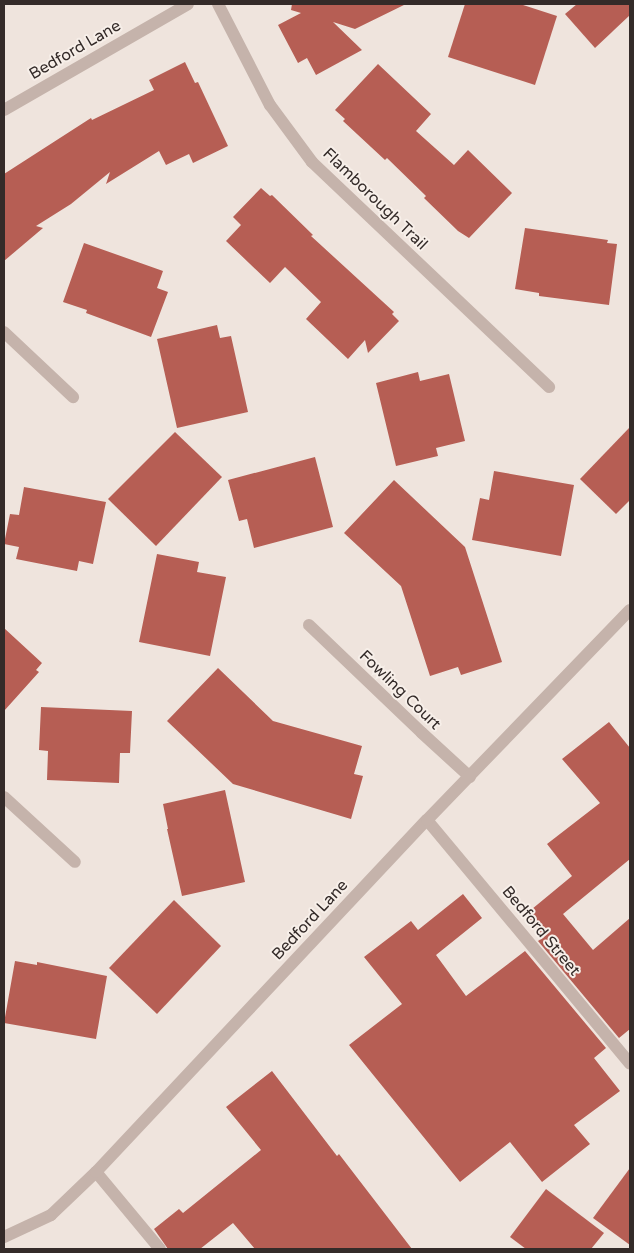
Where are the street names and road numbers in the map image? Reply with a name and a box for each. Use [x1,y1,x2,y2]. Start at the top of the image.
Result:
street label: Bedford Lane [26,16,124,84]
street label: Flamborough Trail [319,144,431,254]
street label: Fowling Court [355,646,445,734]
street label: Bedford Lane [268,876,352,964]
street label: Bedford Street [498,882,584,980]

